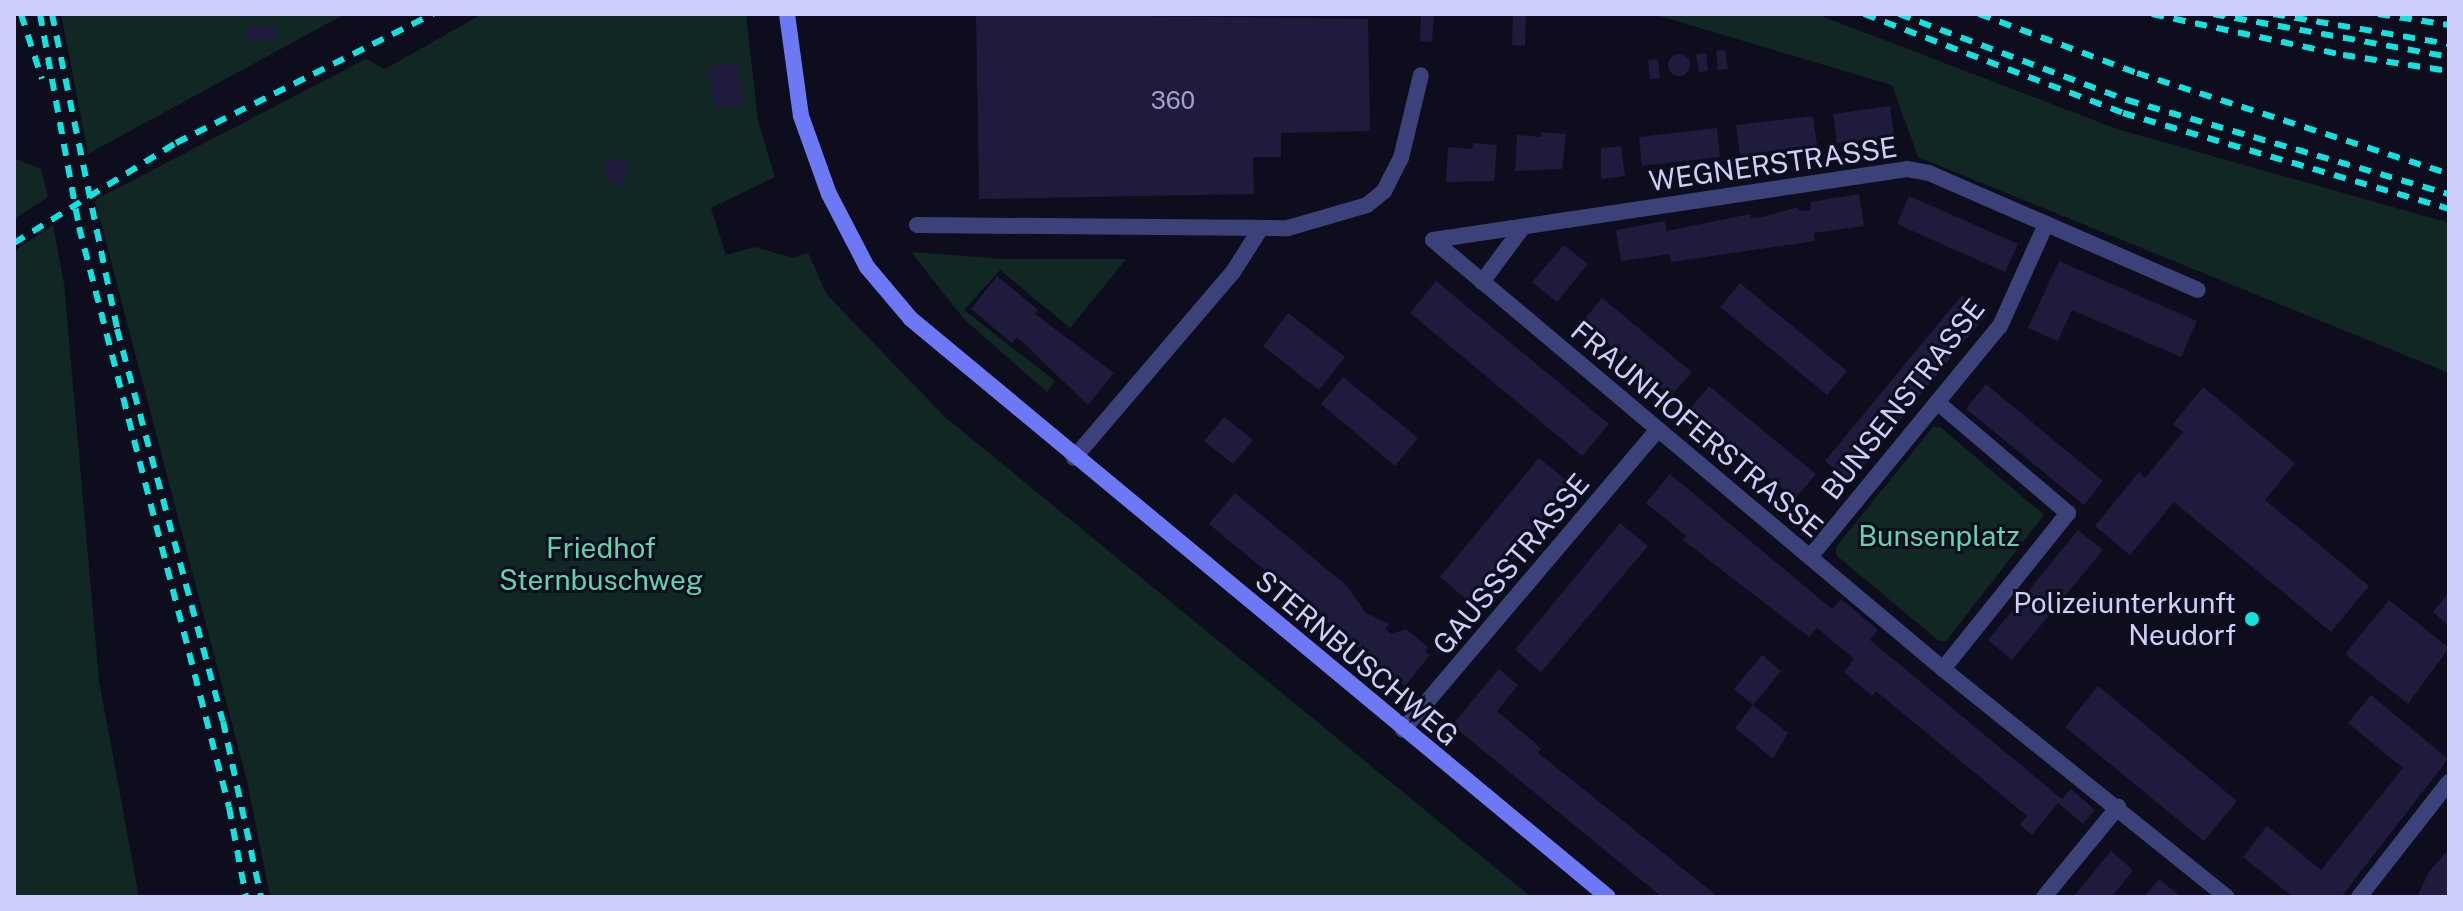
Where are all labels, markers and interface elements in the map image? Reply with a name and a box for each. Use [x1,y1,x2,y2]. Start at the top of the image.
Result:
house number: 360 [1151,87,1195,115]
street label: WEGNERSTRASSE [1647,130,1899,198]
street label: BUNSENSTRASSE [1814,292,1992,506]
street label: FRAUNHOFERSTRASSE [1564,314,1830,544]
street label: GAUSSSTRASSE [1426,467,1596,661]
park label: Bunsenplatz [1858,519,2020,553]
park label: Friedhof Sternbuschweg [499,531,703,597]
street label: STERNBUSCHWEG [1249,563,1465,753]
place label: Polizeiunterkunft Neudorf [2013,586,2236,652]
marker: Polizeiunterkunft Neudorf [2243,610,2261,628]

